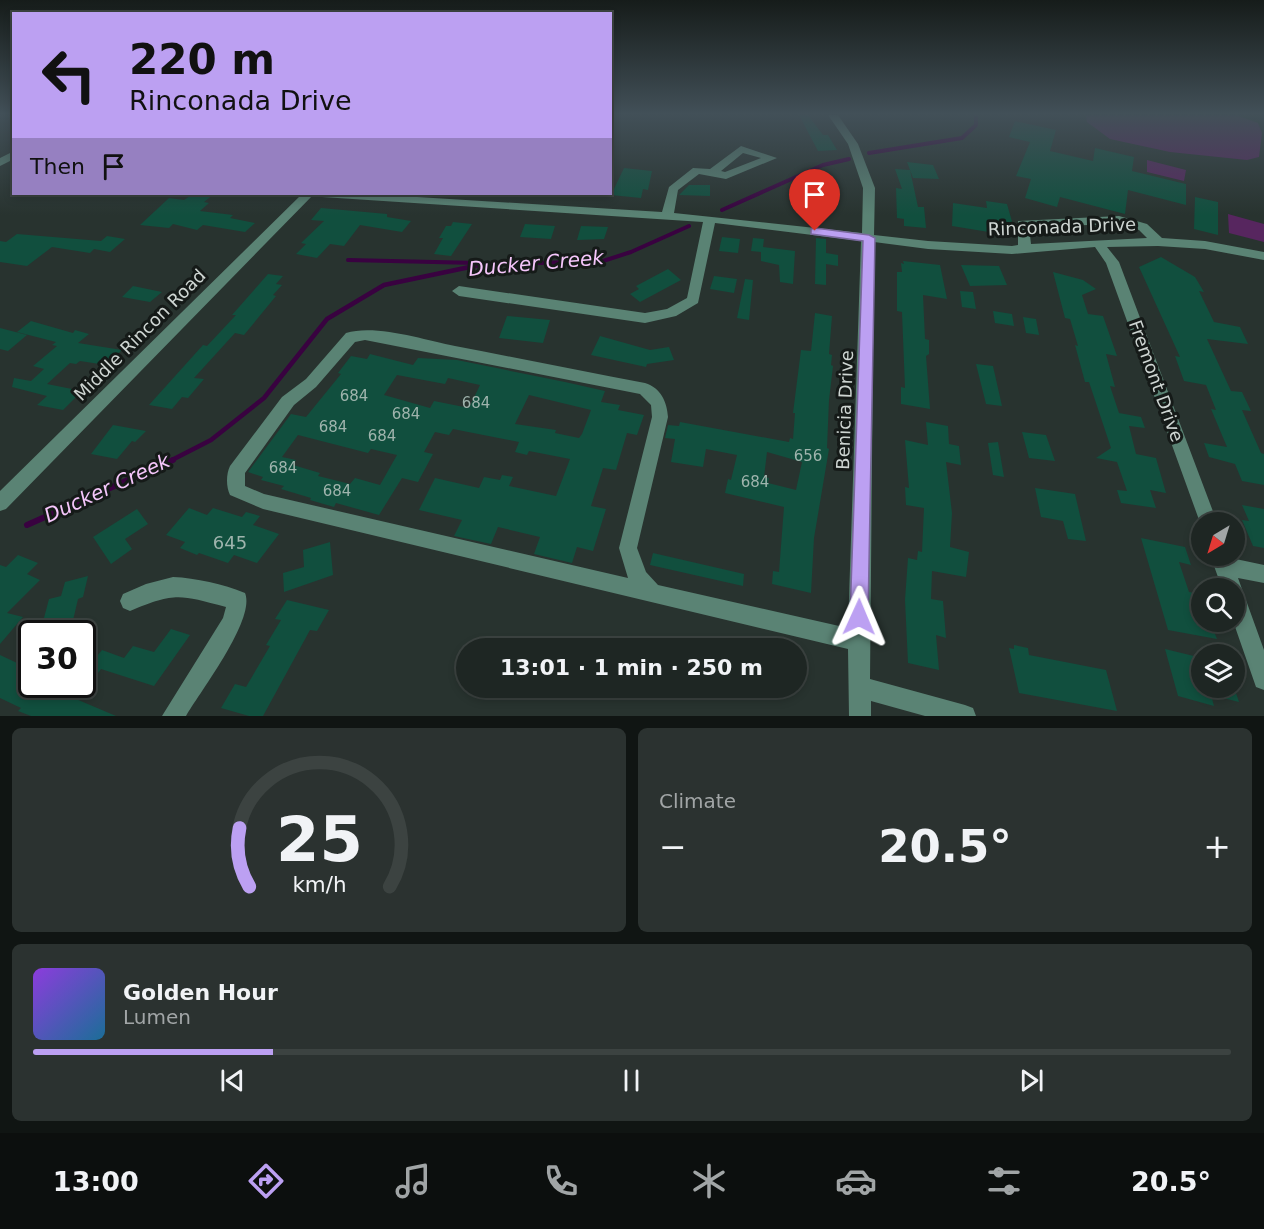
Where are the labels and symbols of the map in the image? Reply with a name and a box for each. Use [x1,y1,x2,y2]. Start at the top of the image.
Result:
pin [789,169,840,231]
street label: Rinconada Drive [987,213,1137,240]
water label: Ducker Creek [467,245,606,281]
street label: Middle Rincon Road [70,265,210,405]
street label: Fremont Drive [1125,317,1188,444]
street label: Benicia Drive [832,350,857,470]
house number: 684 [340,387,368,405]
house number: 684 [462,394,490,412]
house number: 684 [392,405,420,423]
house number: 684 [319,418,347,436]
house number: 684 [368,427,396,445]
house number: 656 [794,447,822,465]
water label: Ducker Creek [40,448,175,528]
house number: 684 [269,459,297,477]
house number: 684 [741,473,769,491]
house number: 684 [323,482,351,500]
north arrow [1191,512,1245,566]
house number: 645 [213,532,247,553]
position arrow [827,585,891,649]
speed limit sign: 30 [18,620,96,698]

